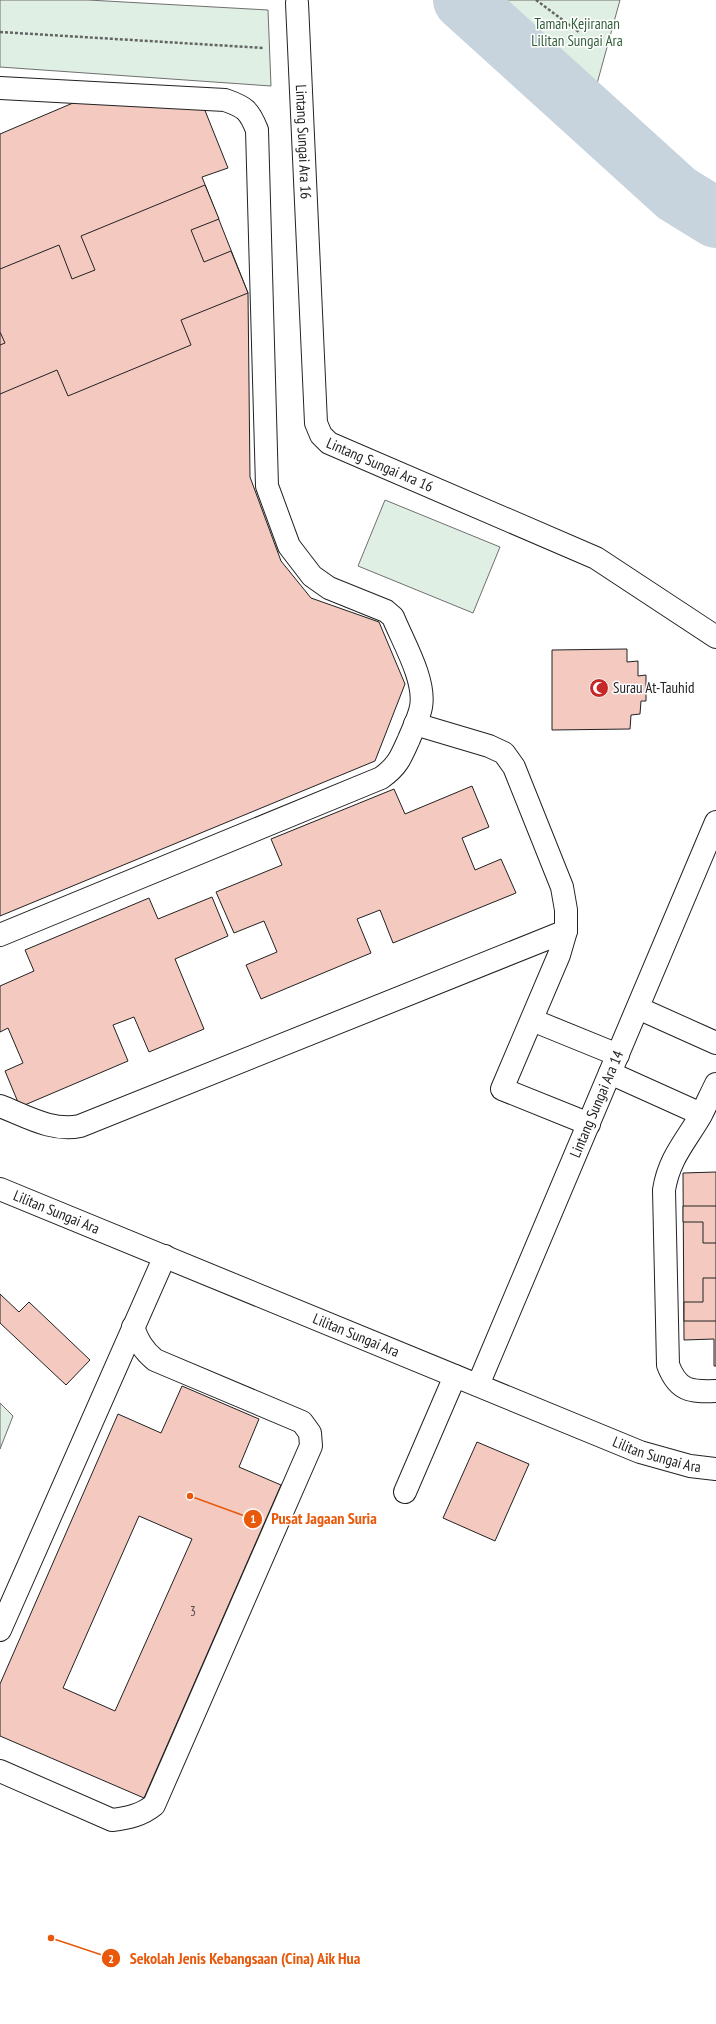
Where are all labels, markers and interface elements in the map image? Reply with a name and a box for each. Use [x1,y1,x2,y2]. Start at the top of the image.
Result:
park label: Taman Kejiranan Lilitan Sungai Ara [531,14,623,50]
street label: Lintang Sungai Ara 16 [292,84,316,200]
street label: Lintang Sungai Ara 16 [324,433,437,496]
mosque icon: Surau At-Tauhid [588,677,610,699]
place label: Surau At-Tauhid [613,678,694,697]
street label: Lintang Sungai Ara 14 [565,1047,627,1160]
street label: Lilitan Sungai Ara [11,1186,103,1238]
street label: Lilitan Sungai Ara [310,1309,402,1361]
street label: Lilitan Sungai Ara [610,1432,702,1476]
callout: Pusat Jagaan Suria [243,1505,384,1533]
text: Pusat Jagaan Suria [271,1508,377,1528]
text: 1 [250,1511,256,1526]
house number: 3 [190,1603,196,1620]
callout: Sekolah Jenis Kebangsaan (Cina) Aik Hua [101,1944,368,1972]
text: Sekolah Jenis Kebangsaan (Cina) Aik Hua [130,1948,361,1968]
text: 2 [108,1951,114,1966]

